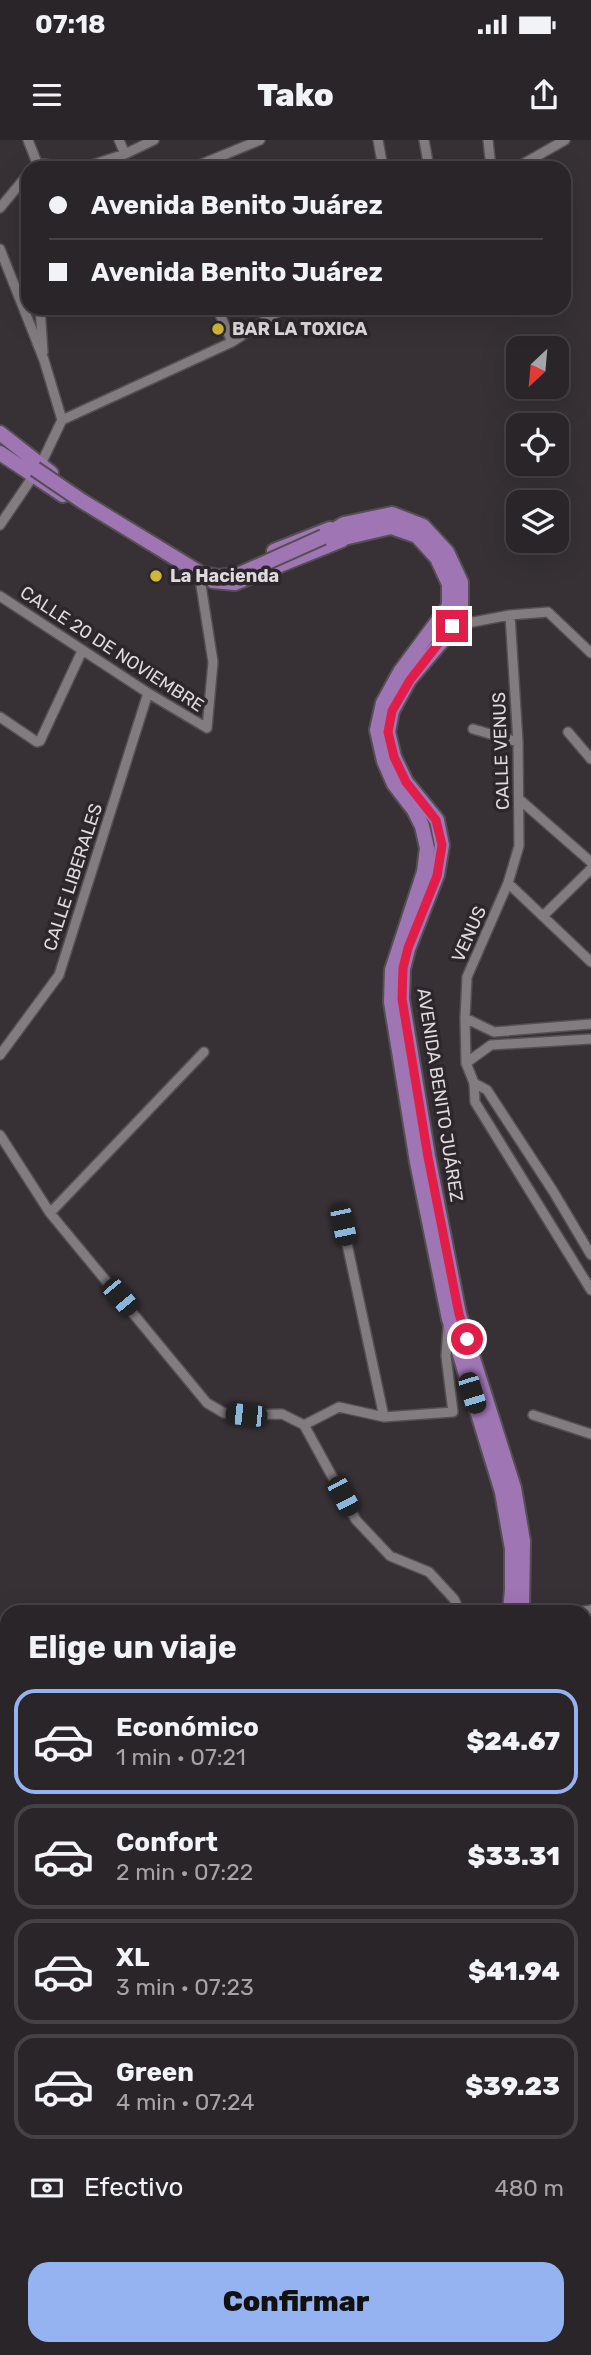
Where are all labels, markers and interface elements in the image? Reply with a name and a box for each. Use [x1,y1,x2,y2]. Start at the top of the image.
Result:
text: 07:18 [35,9,106,40]
icon: menu [28,76,66,114]
text: Tako [257,76,334,114]
icon: share [525,76,563,114]
text: Avenida Benito Juárez [91,190,383,221]
text: Avenida Benito Juárez [91,257,383,288]
place label: BAR LA TOXICA [232,318,367,340]
marker: BAR LA TOXICA [210,321,226,337]
north arrow [506,336,569,399]
map controls [506,336,569,553]
button: locate [506,413,569,476]
button: layers [506,490,569,553]
place label: La Hacienda [170,565,279,587]
marker: La Hacienda [148,568,164,584]
street label: CALLE 20 DE NOVIEMBRE [16,581,208,717]
route end [436,610,468,642]
street label: CALLE VENUS [488,692,514,810]
street label: CALLE LIBERALES [39,801,107,953]
street label: VENUS [447,903,491,965]
street label: AVENIDA BENITO JUÁREZ [412,987,468,1204]
car [329,1202,358,1248]
car [99,1274,142,1320]
route start [451,1323,483,1355]
car [456,1370,489,1416]
car [225,1402,268,1428]
car [324,1473,363,1519]
text: Elige un viaje [28,1628,237,1666]
icon: car [32,1710,95,1773]
text: Económico [116,1712,259,1743]
text: $24.67 [466,1726,560,1757]
text: 1 min · 07:21 [116,1743,246,1771]
icon: car [32,1825,95,1888]
text: Confort [116,1827,218,1858]
text: $33.31 [468,1841,560,1872]
text: 2 min · 07:22 [116,1858,253,1886]
icon: car [32,1940,95,2003]
text: XL [116,1942,149,1973]
text: $41.94 [468,1956,560,1987]
text: 3 min · 07:23 [116,1973,254,2001]
icon: car [32,2055,95,2118]
text: Green [116,2057,194,2088]
text: $39.23 [465,2071,560,2102]
text: 4 min · 07:24 [116,2088,255,2116]
icon: cash [28,2169,66,2207]
text: Efectivo [84,2172,183,2203]
text: 480 m [494,2174,564,2202]
button: Confirmar [28,2262,564,2342]

